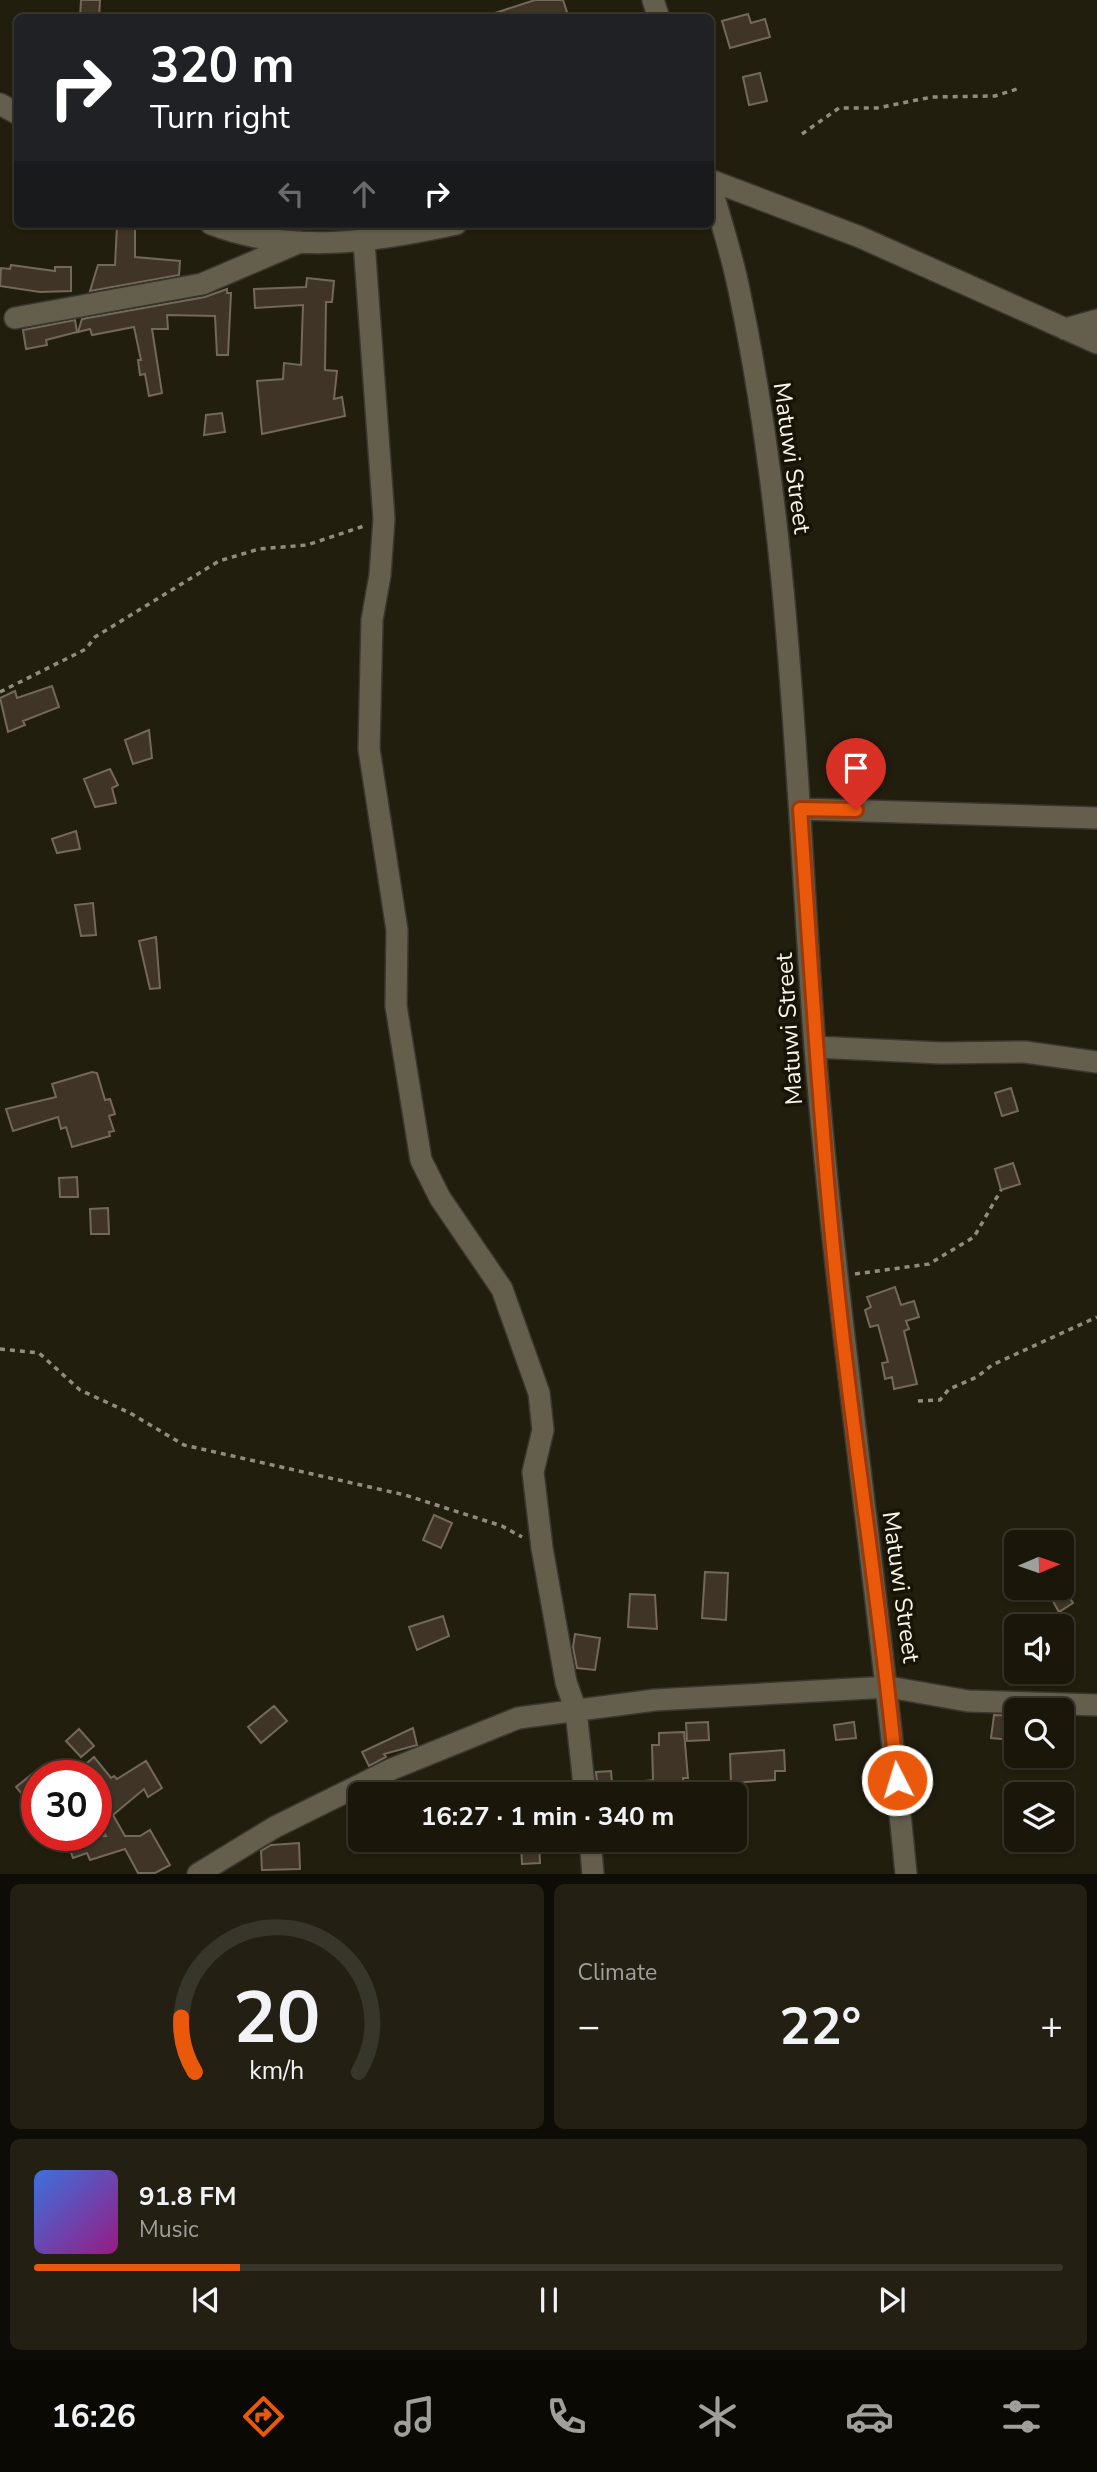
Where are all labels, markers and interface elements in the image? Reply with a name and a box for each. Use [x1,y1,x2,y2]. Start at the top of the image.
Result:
text: 320 m [150,32,294,99]
icon: right [35,42,126,133]
text: Turn right [150,96,290,139]
icon: left [272,175,310,213]
icon: ahead [345,175,383,213]
icon: right [418,175,456,213]
street label: Matuwi Street [766,380,819,536]
pin [826,738,886,810]
icon: arrive [837,749,875,787]
street label: Matuwi Street [768,951,810,1106]
street label: Matuwi Street [875,1509,928,1665]
north arrow [1004,1530,1074,1600]
map controls [1004,1530,1074,1852]
button: sound [1004,1614,1074,1684]
button: search [1004,1698,1074,1768]
position arrow [860,1743,934,1817]
speed limit sign: 30 [21,1760,112,1851]
button: layers [1004,1782,1074,1852]
text: 16:27 · 1 min · 340 m [421,1799,674,1834]
text: Climate [578,1957,657,1988]
text: 20 [233,1969,320,2069]
text: 22° [779,1991,861,2062]
text: − [578,2001,600,2052]
text: + [1040,2001,1063,2052]
text: km/h [249,2054,304,2088]
text: 91.8 FM [139,2179,236,2214]
text: Music [139,2214,199,2245]
icon: previous [187,2281,225,2319]
icon: pause [530,2281,568,2319]
icon: next [873,2281,911,2319]
icon: directions [239,2392,288,2441]
icon: music [390,2392,439,2441]
icon: phone [542,2392,591,2441]
icon: climate [693,2392,742,2441]
icon: car [845,2392,894,2441]
icon: filters [997,2392,1046,2441]
text: 16:26 [51,2395,136,2438]

